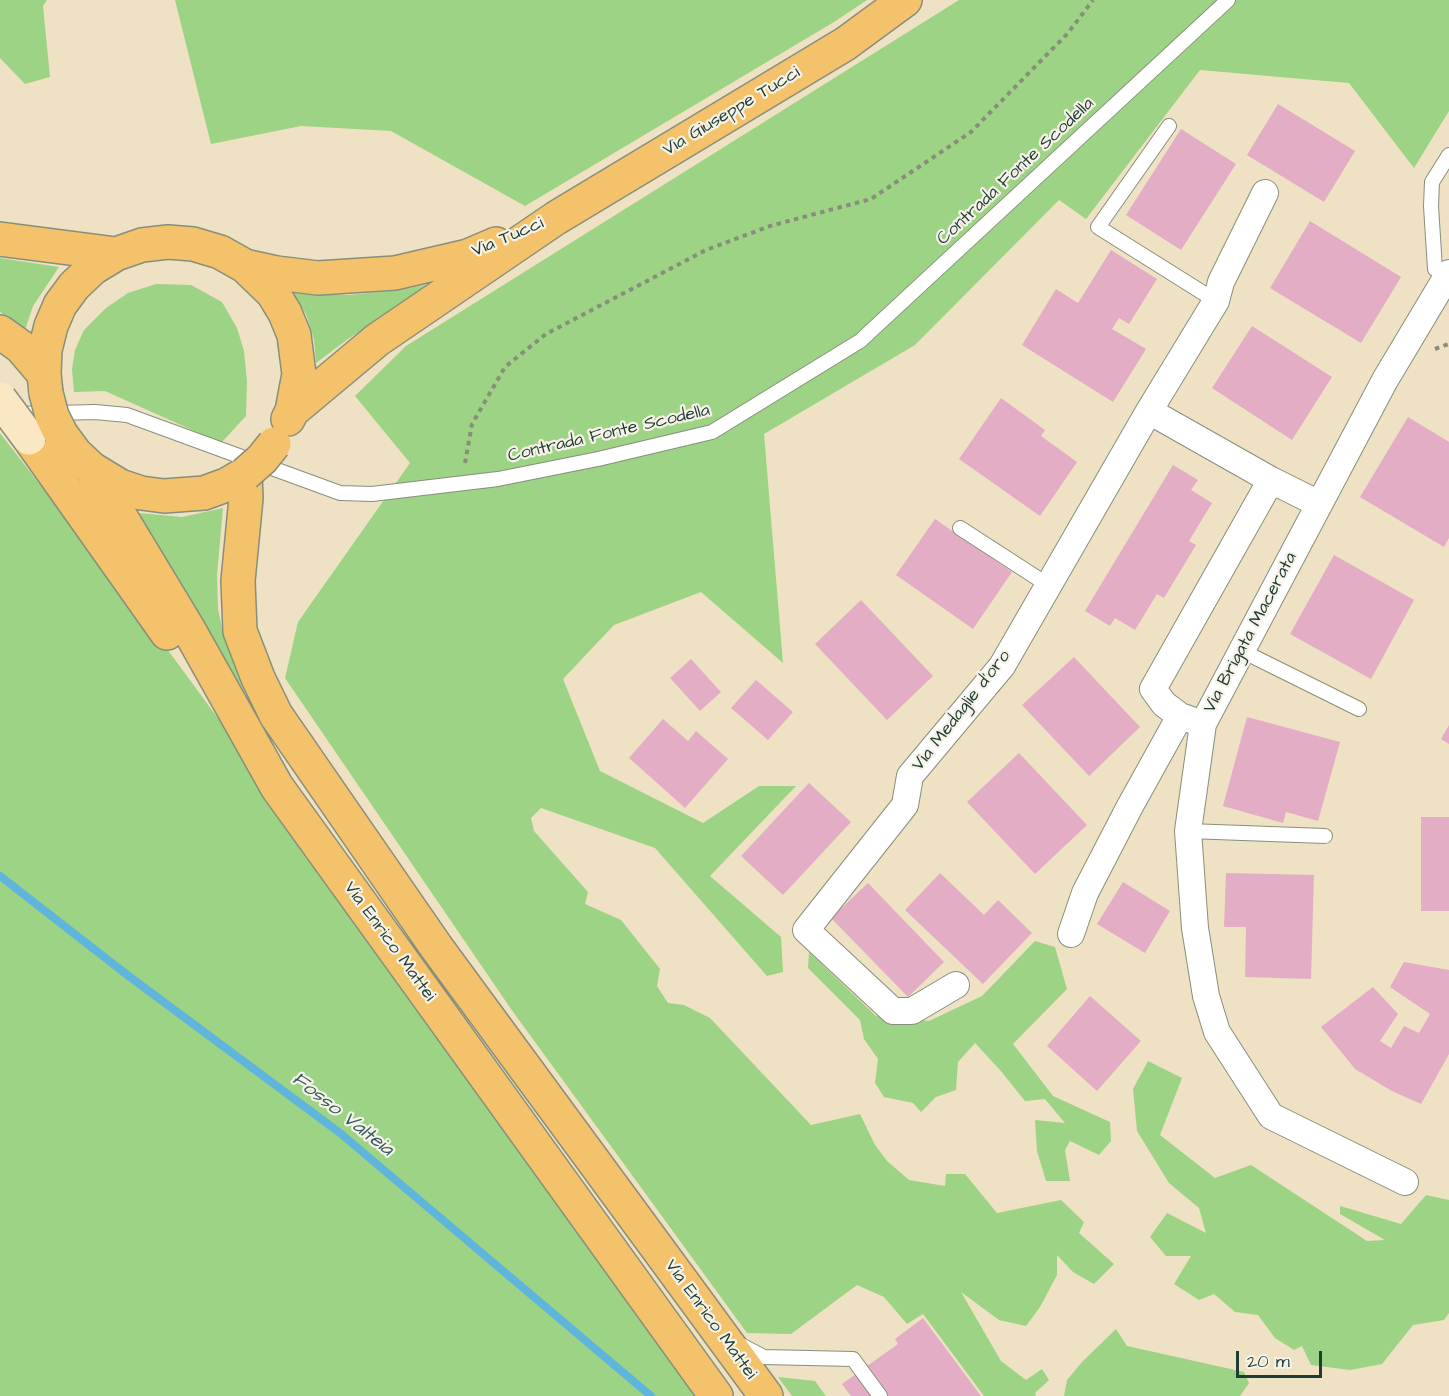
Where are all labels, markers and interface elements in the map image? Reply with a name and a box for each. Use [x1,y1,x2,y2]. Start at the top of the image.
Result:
street label: Via Giuseppe Tucci [659,62,805,162]
street label: Contrada Fonte Scodella [933,94,1099,250]
street label: Via Tucci [469,213,547,263]
street label: Contrada Fonte Scodella [506,400,712,468]
street label: Via Brigata Macerata [1200,549,1302,717]
street label: Via Medaglie d'oro [908,646,1016,776]
street label: Via Enrico Mattei [338,878,440,1006]
water label: Fosso Valteia [286,1068,398,1162]
street label: Via Enrico Mattei [659,1256,761,1384]
scale bar [1239,1339,1324,1377]
text: 20 m [1247,1349,1290,1374]

